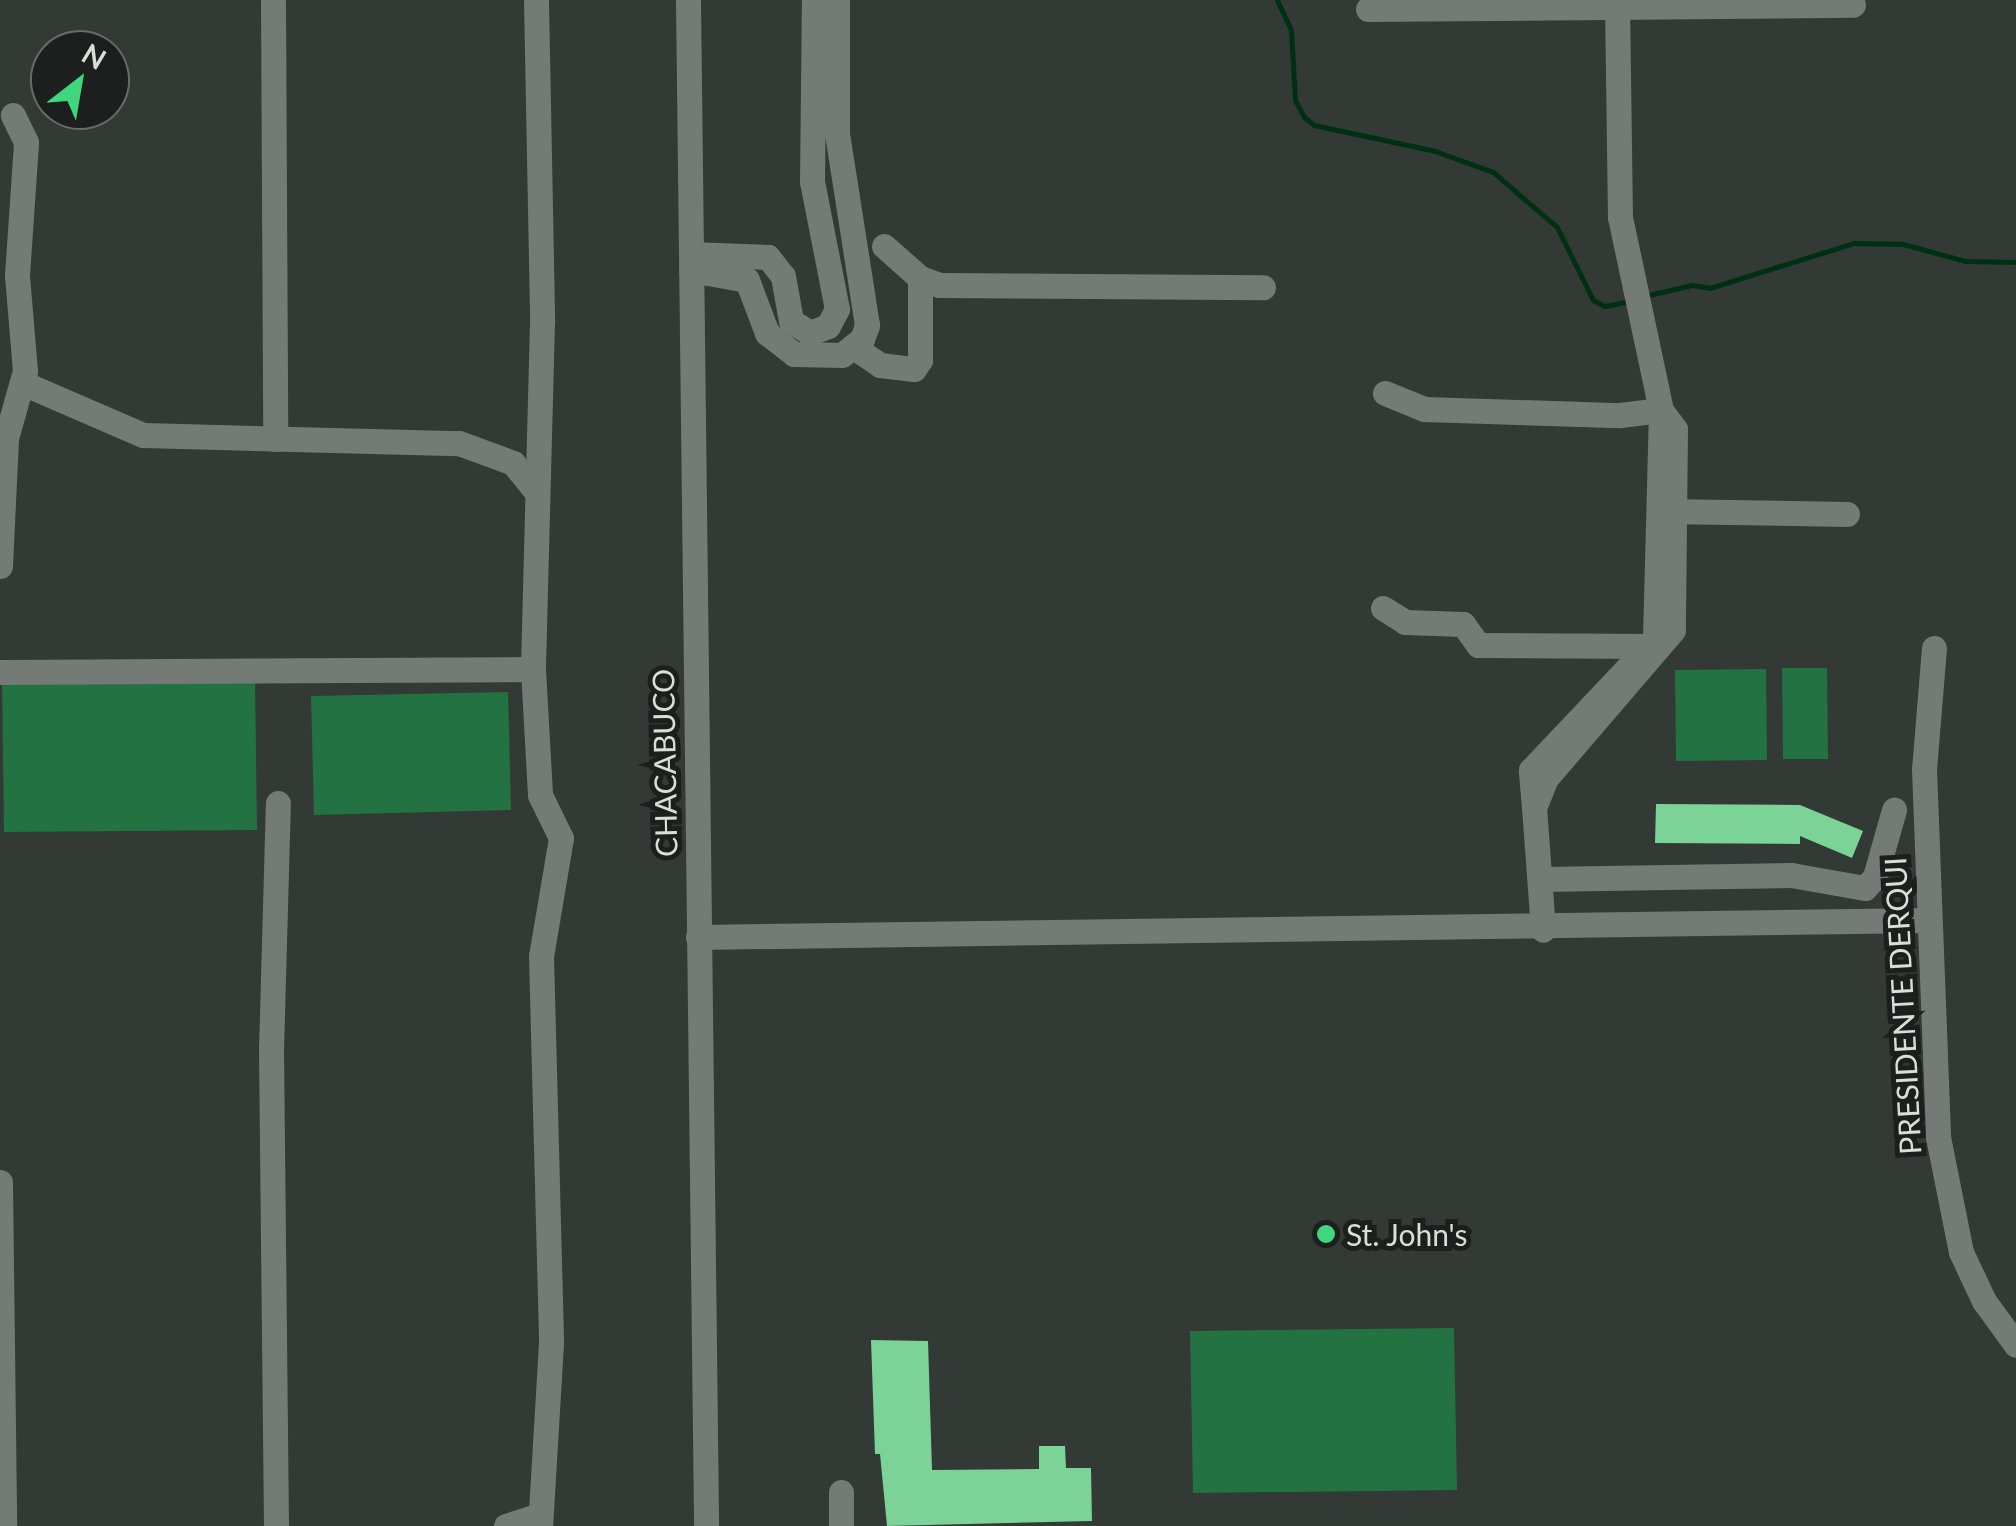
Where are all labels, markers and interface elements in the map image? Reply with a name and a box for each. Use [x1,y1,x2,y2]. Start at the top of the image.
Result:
north arrow [30,30,130,130]
text: N [76,36,112,76]
street label: CHACABUCO [644,669,684,857]
street label: PRESIDENTE DERQUI [1876,856,1928,1156]
place label: St. John's [1346,1216,1468,1252]
marker: St. John's [1315,1223,1337,1245]

